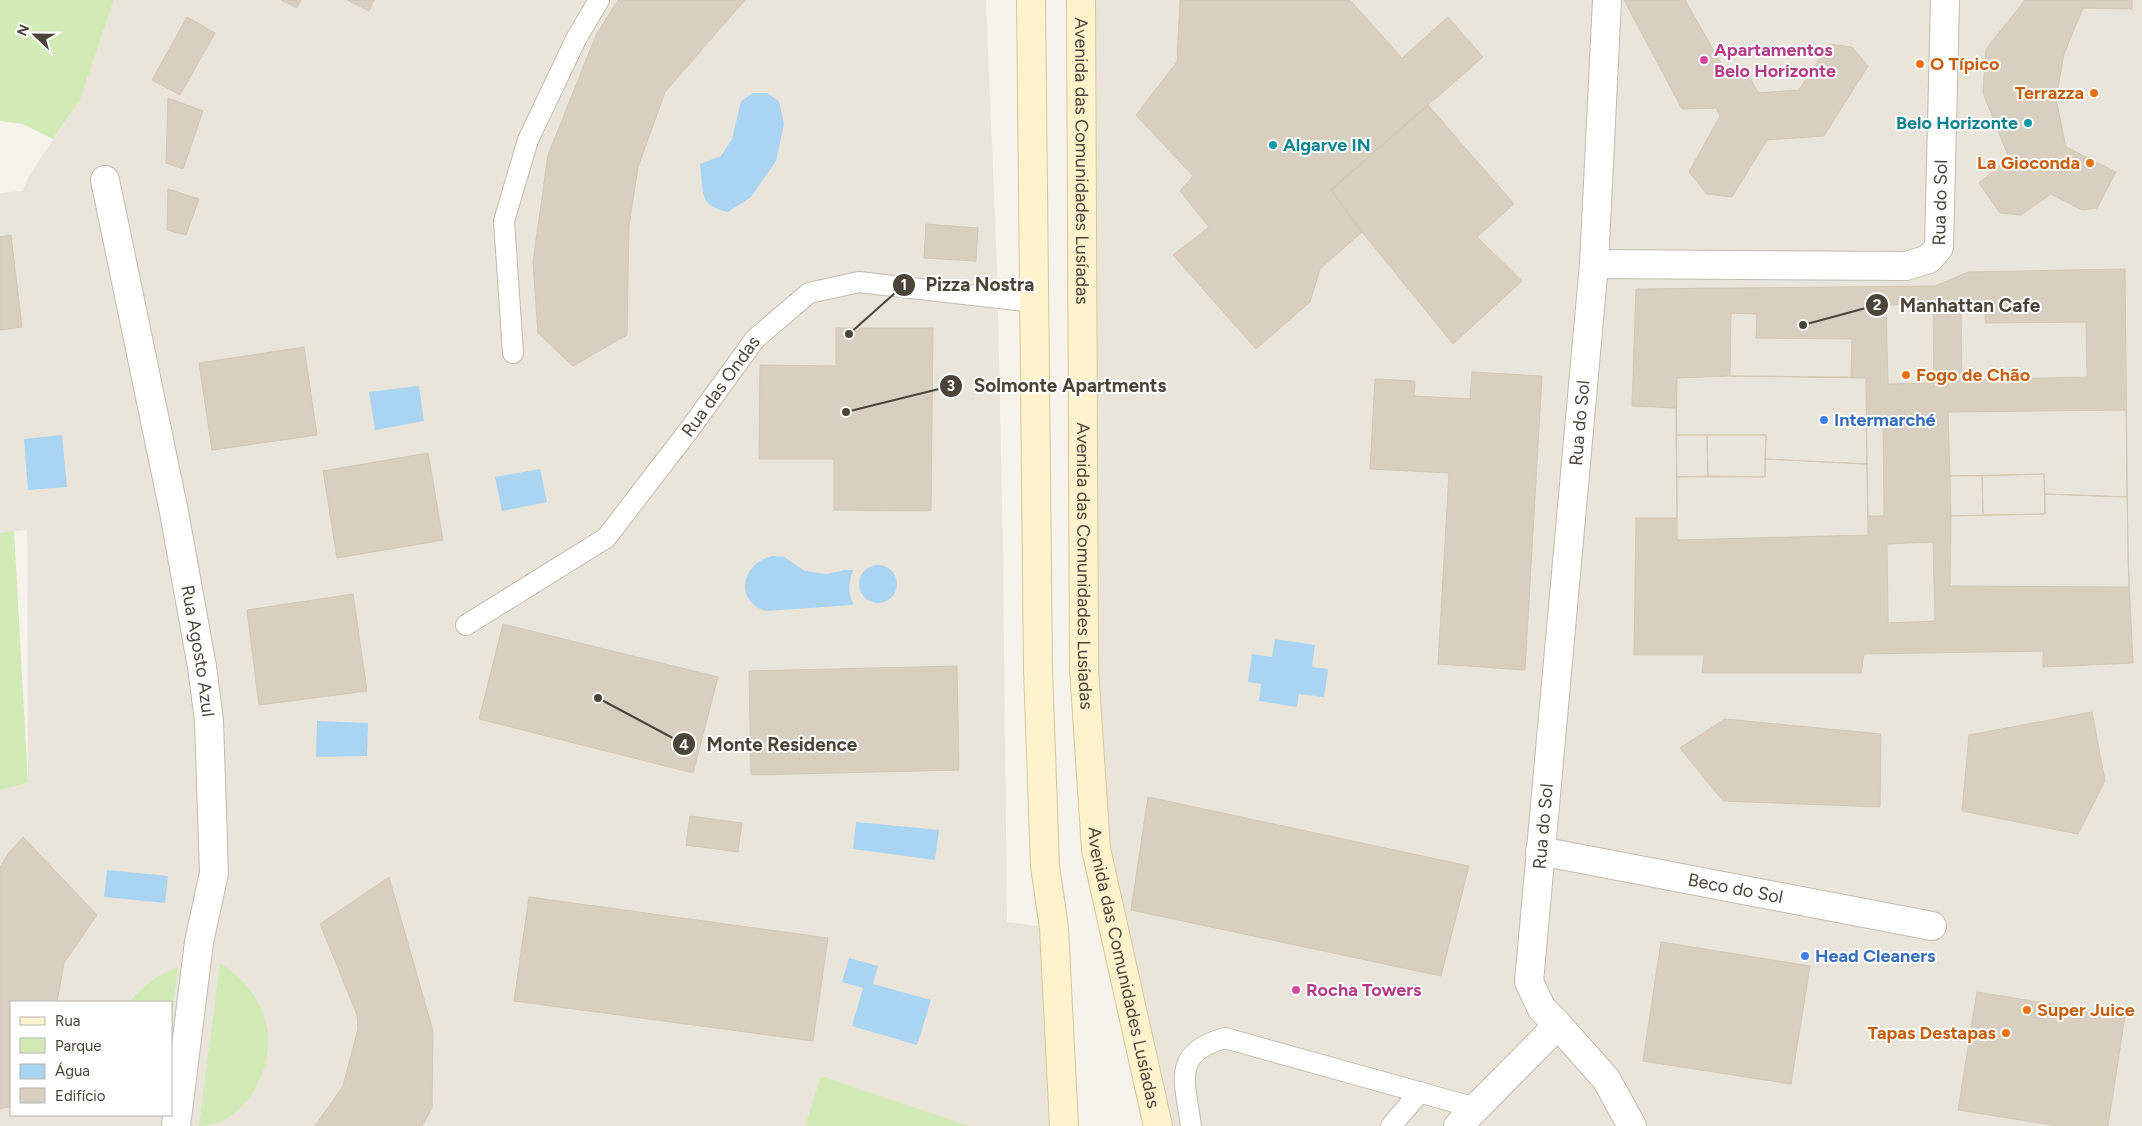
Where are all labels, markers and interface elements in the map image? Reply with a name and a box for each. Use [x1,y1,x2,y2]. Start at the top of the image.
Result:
north arrow [10,10,60,60]
street label: Avenida das Comunidades Lusíadas [1070,17,1093,305]
text: N [14,22,33,39]
place label: Apartamentos Belo Horizonte [1714,39,1836,82]
place label: O Típico [1930,53,2000,75]
marker: Apartamentos Belo Horizonte [1698,54,1710,66]
marker: O Típico [1914,58,1926,70]
place label: Terrazza [2015,82,2084,104]
marker: Terrazza [2088,87,2100,99]
place label: Belo Horizonte [1896,112,2018,134]
marker: Belo Horizonte [2022,117,2034,129]
place label: Algarve IN [1283,134,1371,156]
marker: Algarve IN [1267,139,1279,151]
place label: La Gioconda [1977,152,2080,174]
marker: La Gioconda [2084,157,2096,169]
street label: Rua do Sol [1928,159,1952,246]
callout: Pizza Nostra [891,268,1045,302]
text: Pizza Nostra [926,273,1034,296]
text: 1 [901,276,907,294]
callout: Manhattan Cafe [1864,288,2050,322]
text: Manhattan Cafe [1900,294,2041,317]
text: 2 [1873,296,1882,314]
street label: Rua das Ondas [677,331,765,441]
place label: Fogo de Chão [1916,364,2030,386]
callout: Solmonte Apartments [939,369,1176,403]
marker: Fogo de Chão [1900,369,1912,381]
text: Solmonte Apartments [974,374,1166,397]
text: 3 [947,377,955,395]
street label: Rua do Sol [1565,379,1594,467]
place label: Intermarché [1834,409,1936,431]
marker: Intermarché [1818,414,1830,426]
street label: Avenida das Comunidades Lusíadas [1072,422,1098,710]
street label: Rua Agosto Azul [176,583,219,718]
callout: Monte Residence [672,727,868,761]
text: Monte Residence [707,733,858,756]
text: 4 [679,736,689,754]
street label: Rua do Sol [1528,783,1558,870]
street label: Avenida das Comunidades Lusíadas [1084,826,1165,1110]
street label: Beco do Sol [1686,869,1785,908]
place label: Head Cleaners [1815,945,1936,967]
marker: Head Cleaners [1799,950,1811,962]
place label: Rocha Towers [1306,979,1422,1001]
marker: Rocha Towers [1290,984,1302,996]
place label: Super Juice [2037,999,2135,1021]
legend [10,1001,172,1116]
marker: Super Juice [2021,1004,2033,1016]
text: Rua [55,1012,80,1030]
place label: Tapas Destapas [1868,1022,1997,1044]
marker: Tapas Destapas [2000,1027,2012,1039]
text: Parque [55,1037,102,1055]
text: Água [55,1062,90,1080]
text: Edifício [55,1087,106,1105]

